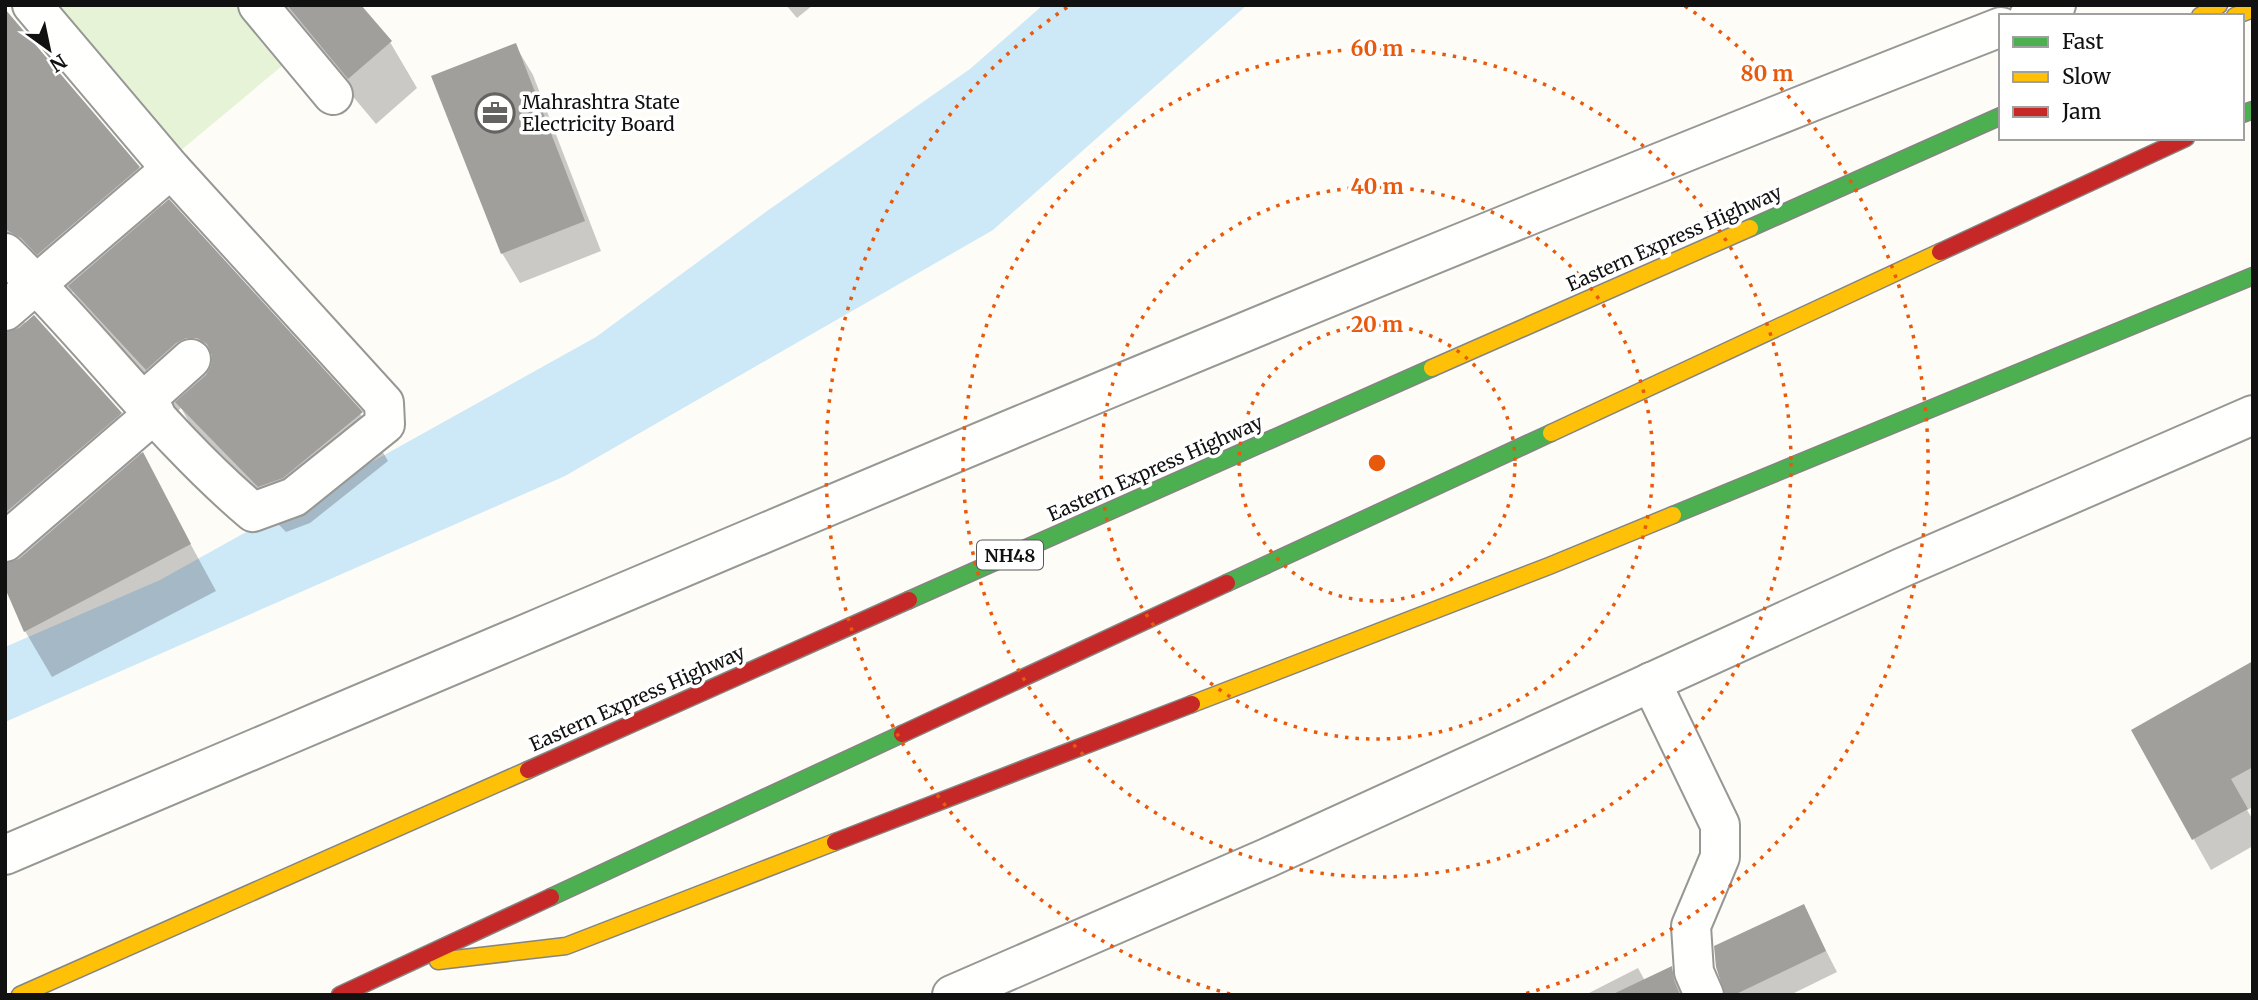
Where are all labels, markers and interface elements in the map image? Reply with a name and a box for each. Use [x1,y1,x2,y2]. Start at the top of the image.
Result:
north arrow [14,14,84,84]
legend [1999,14,2244,140]
text: Fast [2062,28,2104,55]
text: 60 m [1351,35,1403,62]
text: N [45,49,71,77]
text: 80 m [1741,60,1793,87]
text: Slow [2062,63,2111,90]
place label: Mahrashtra State Electricity Board [522,90,680,136]
office icon: Mahrashtra State Electricity Board [474,92,516,134]
text: Jam [2061,98,2101,125]
text: 40 m [1350,173,1404,200]
street label: Eastern Express Highway [1563,180,1785,296]
text: 20 m [1351,311,1403,338]
street label: Eastern Express Highway [1044,410,1266,526]
centre of rings [1365,451,1389,475]
road number: NH48 [977,540,1043,570]
street label: Eastern Express Highway [526,640,748,756]

